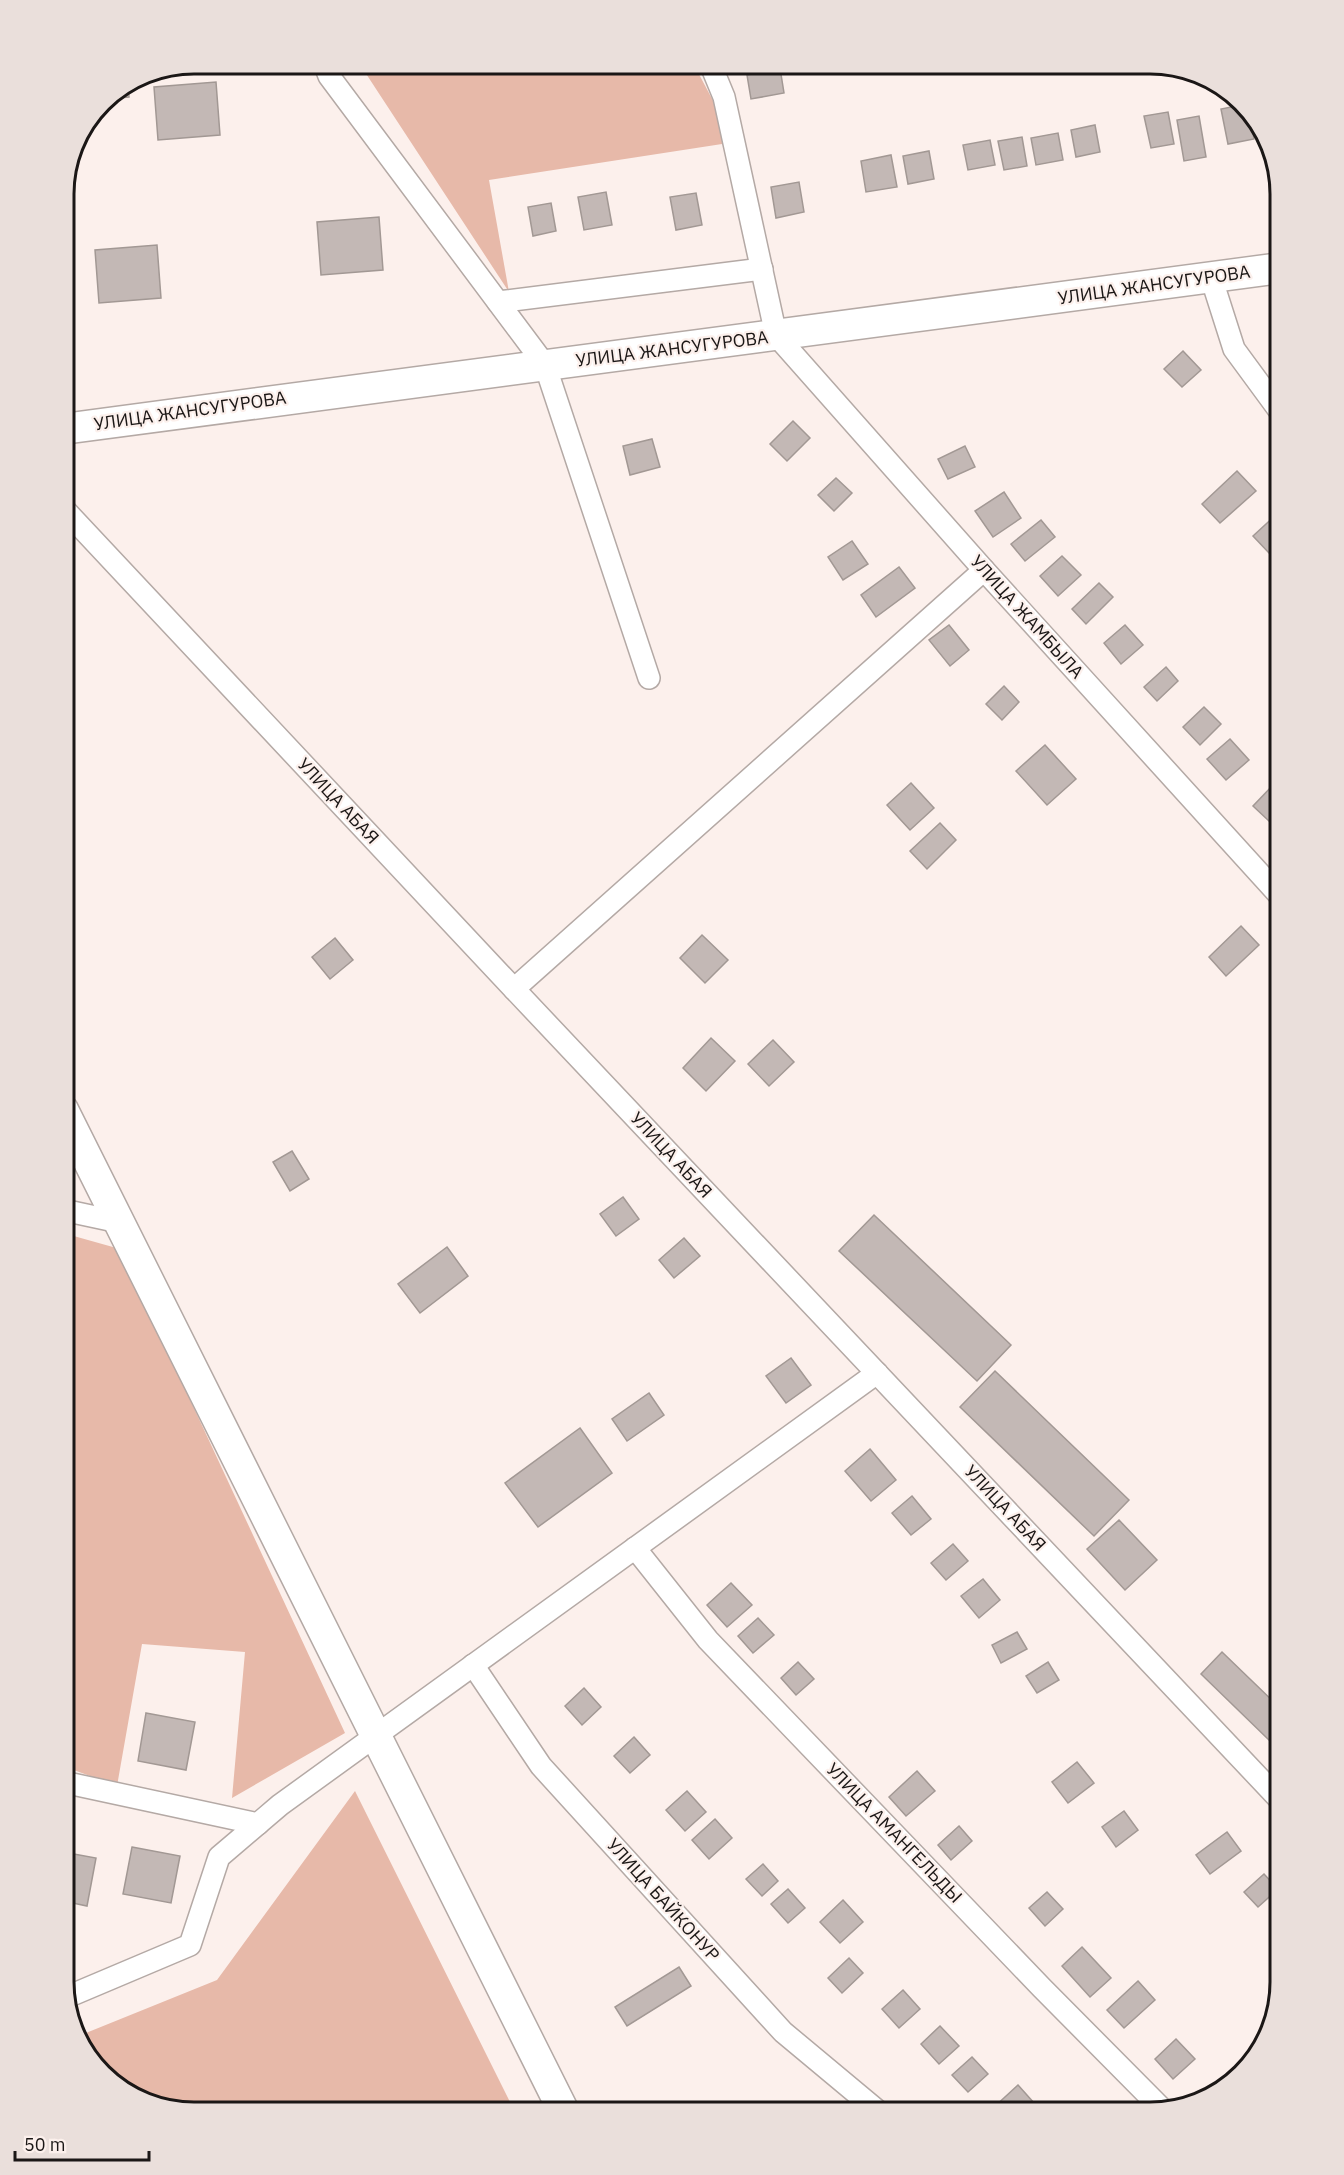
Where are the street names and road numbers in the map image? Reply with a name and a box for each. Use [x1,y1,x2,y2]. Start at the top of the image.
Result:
street label: УЛИЦА ЖАНСУГУРОВА [1056,260,1252,309]
street label: УЛИЦА ЖАНСУГУРОВА [574,325,770,372]
street label: УЛИЦА ЖАНСУГУРОВА [92,386,288,435]
street label: УЛИЦА ЖАМБЫЛА [966,550,1089,684]
street label: УЛИЦА АБАЯ [293,753,384,849]
street label: УЛИЦА АБАЯ [626,1107,717,1203]
street label: УЛИЦА АБАЯ [960,1460,1051,1556]
street label: УЛИЦА АМАНГЕЛЬДЫ [821,1758,967,1908]
street label: УЛИЦА БАЙКОНУР [602,1833,725,1966]

